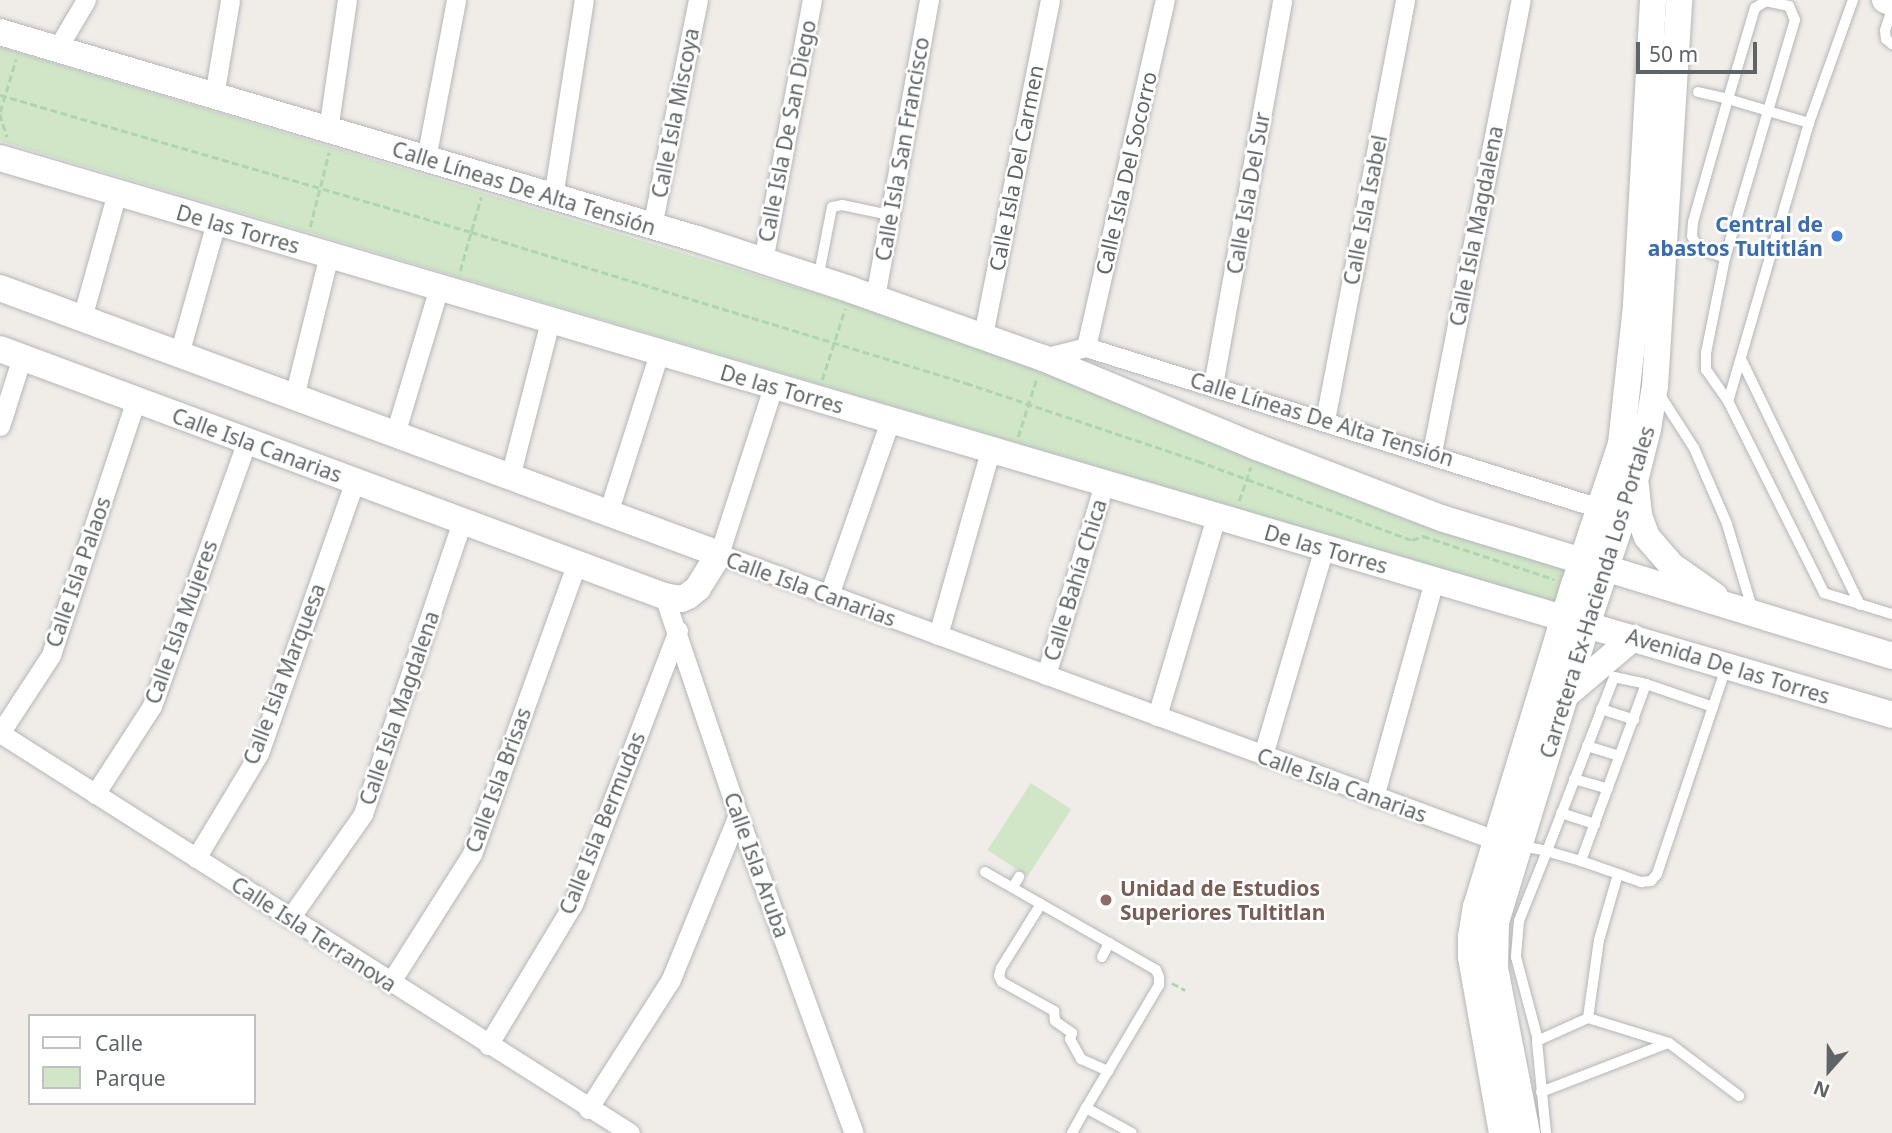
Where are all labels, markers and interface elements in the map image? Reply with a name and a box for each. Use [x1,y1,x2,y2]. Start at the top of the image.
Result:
street label: Calle Isla De San Diego [753,18,821,244]
street label: Calle Isla Miscoya [646,26,704,200]
scale bar [1640,28,1761,72]
street label: Calle Isla San Francisco [870,35,934,263]
text: 50 m [1649,40,1698,68]
street label: Calle Isla Del Carmen [984,63,1048,273]
street label: Calle Isla Del Socorro [1090,69,1162,277]
street label: Calle Isla Del Sur [1221,110,1275,276]
street label: Calle Isla Magdalena [1444,124,1508,328]
street label: Calle Isla Isabel [1338,133,1392,287]
street label: Calle Líneas De Alta Tensión [389,136,659,240]
street label: De las Torres [173,199,303,259]
place label: Central de abastos Tultitlán [1648,211,1823,261]
marker: Central de abastos Tultitlán [1829,228,1845,244]
street label: De las Torres [717,359,847,419]
street label: Calle Líneas De Alta Tensión [1187,367,1457,471]
street label: Calle Isla Canarias [169,403,345,487]
street label: Carretera Ex-Hacienda Los Portales [1534,423,1660,761]
street label: Calle Isla Palaos [40,493,116,651]
street label: Calle Bahía Chica [1038,496,1112,664]
street label: De las Torres [1261,519,1391,579]
street label: Calle Isla Mujeres [140,537,222,707]
street label: Calle Isla Canarias [723,547,899,631]
street label: Calle Isla Marquesa [238,580,330,768]
street label: Calle Isla Magdalena [354,608,444,808]
street label: Avenida De las Torres [1623,623,1833,709]
street label: Calle Isla Brisas [460,704,536,856]
street label: Calle Isla Bermudas [554,728,650,918]
street label: Calle Isla Canarias [1254,743,1430,827]
street label: Calle Isla Aruba [719,789,795,941]
street label: Calle Isla Terranova [227,871,401,997]
place label: Unidad de Estudios Superiores Tultitlan [1120,875,1325,925]
marker: Unidad de Estudios Superiores Tultitlan [1098,892,1114,908]
legend [28,1014,256,1105]
text: Calle [95,1029,143,1057]
north arrow [1794,1035,1864,1105]
text: Parque [95,1064,165,1092]
text: N [1810,1075,1833,1105]

